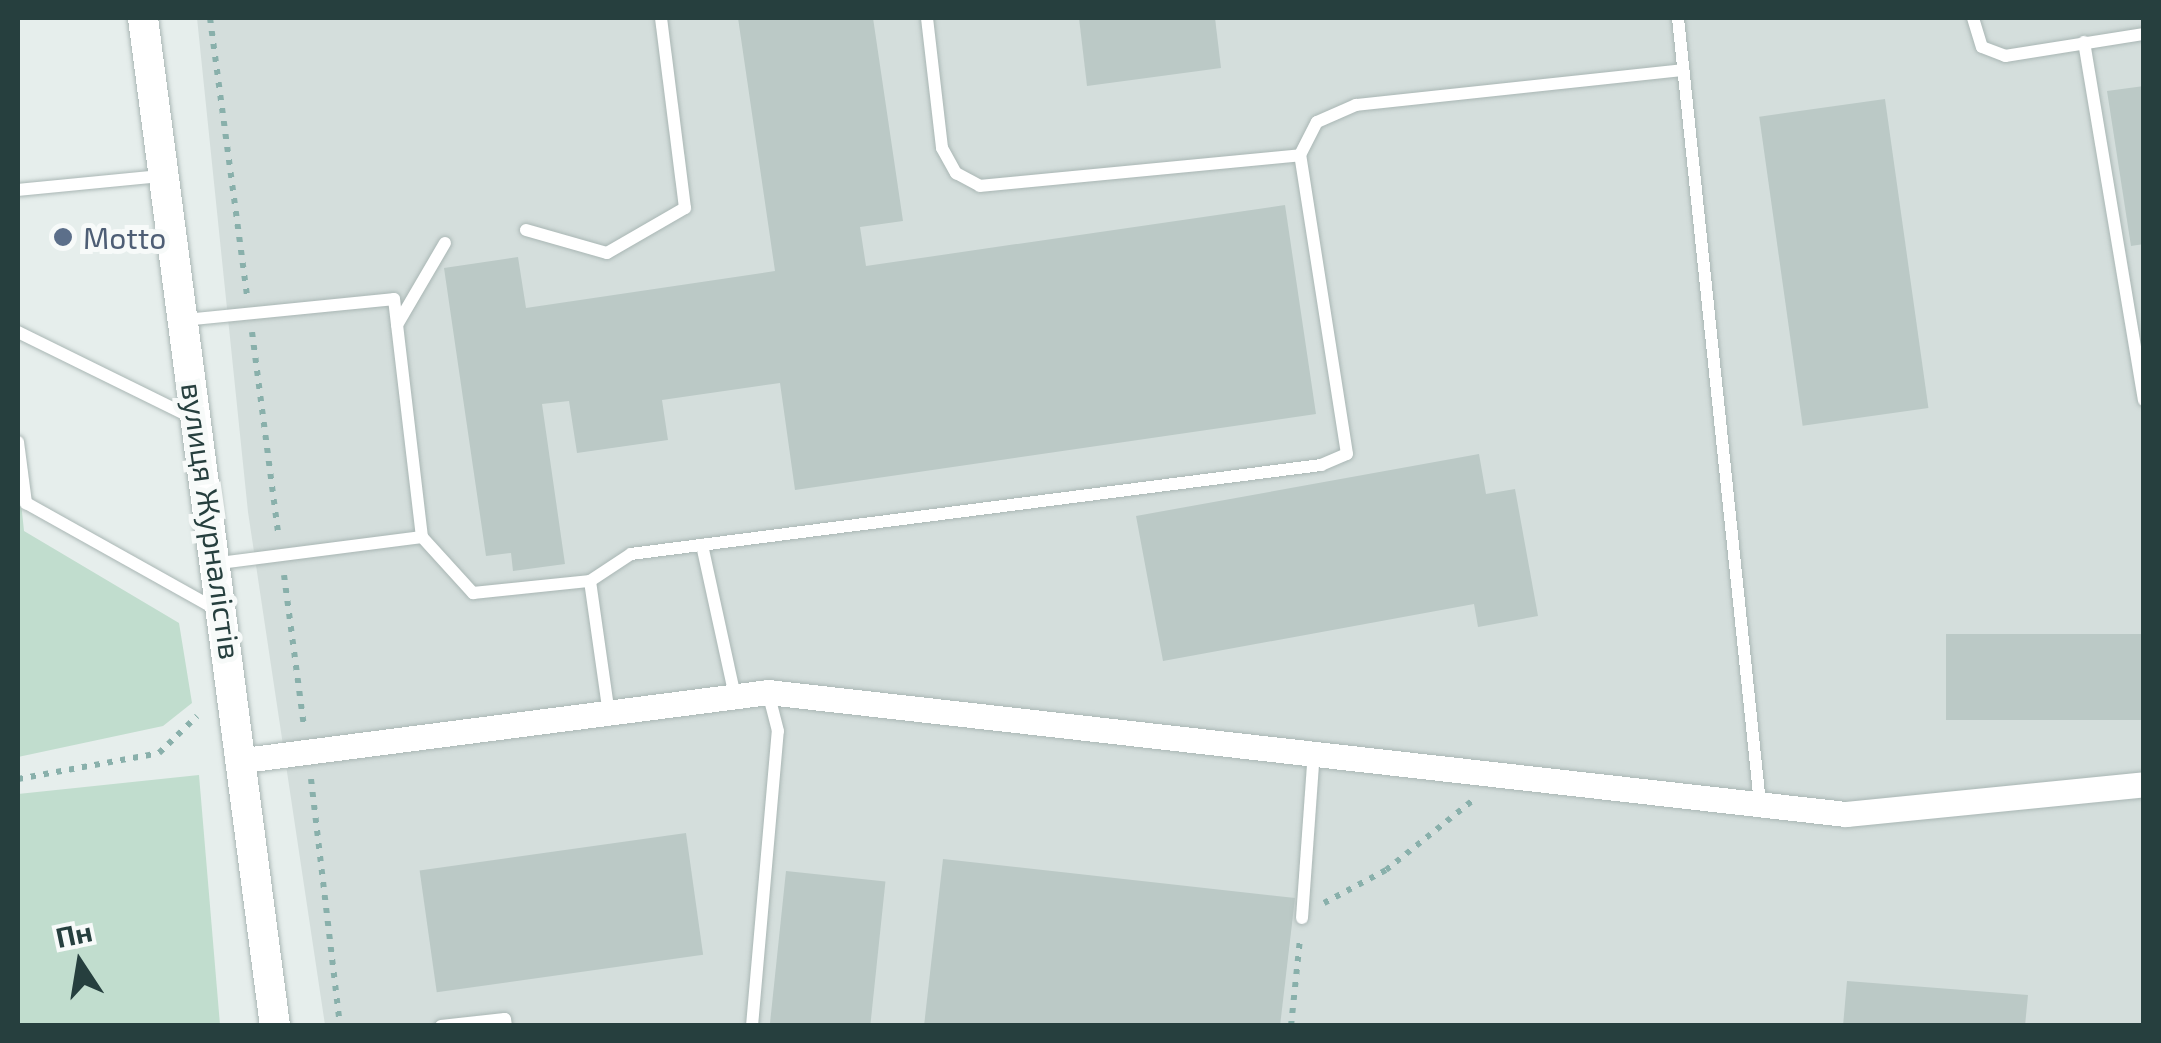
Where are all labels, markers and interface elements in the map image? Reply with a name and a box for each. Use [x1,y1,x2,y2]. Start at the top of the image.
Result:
place label: Motto [83,219,166,255]
marker: Motto [52,226,74,248]
street label: вулиця Журналістів [175,380,249,662]
north arrow [30,913,130,1013]
text: Пн [52,913,95,954]

